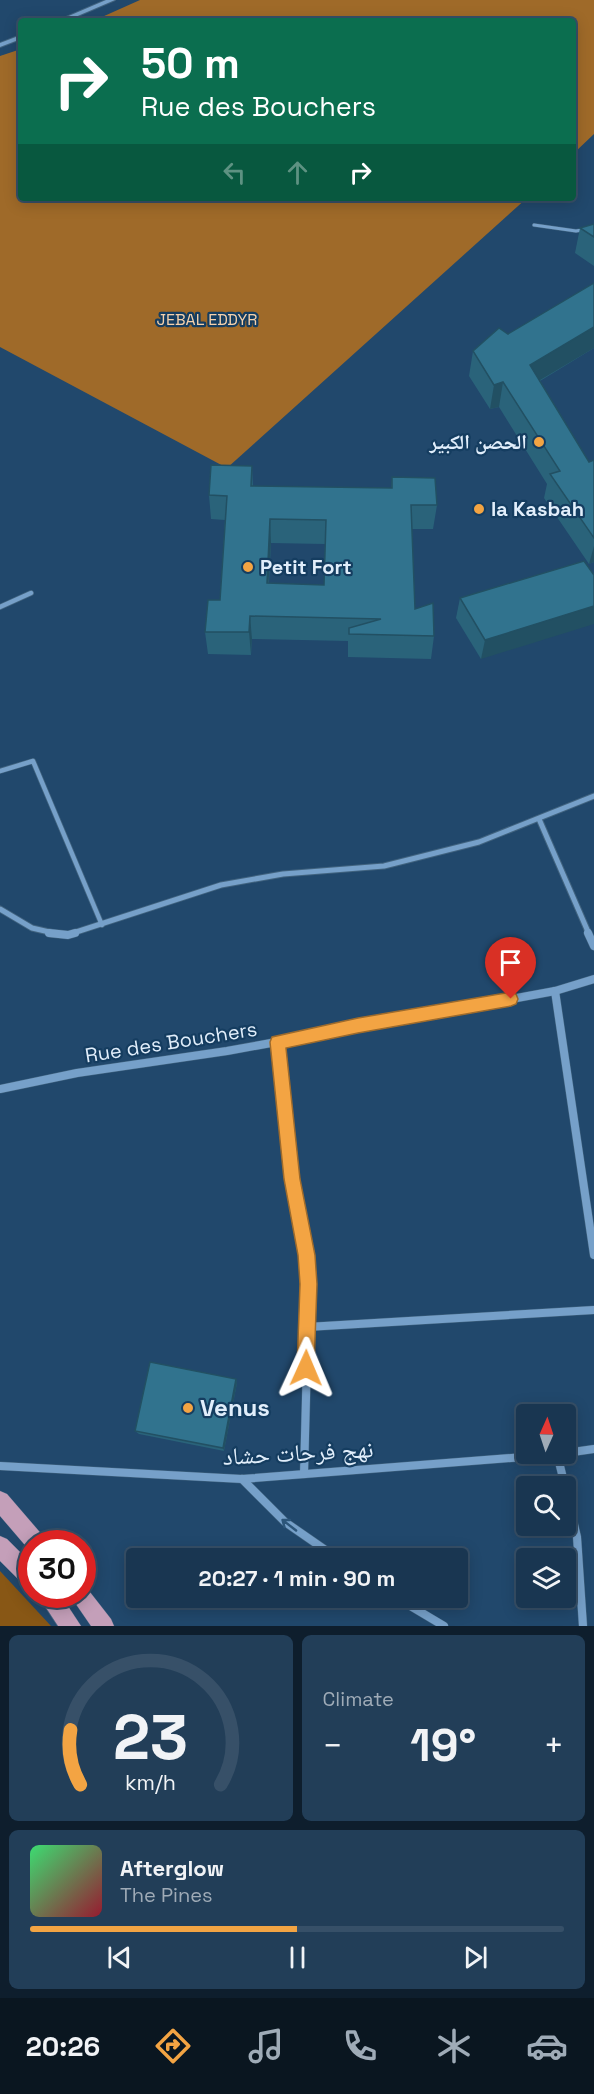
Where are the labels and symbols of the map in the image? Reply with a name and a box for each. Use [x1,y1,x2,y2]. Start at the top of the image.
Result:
park label: JEBAL EDDYR [157,309,257,330]
place label: الحصن الكبير [429,429,527,455]
marker: الحصن الكبير [532,435,546,449]
place label: la Kasbah [491,496,584,522]
marker: la Kasbah [472,502,486,516]
place label: Petit Fort [260,554,352,580]
marker: Petit Fort [241,560,255,574]
pin [485,937,536,999]
street label: Rue des Bouchers [83,1016,259,1068]
position arrow [274,1336,338,1400]
place label: Venus [200,1392,270,1423]
marker: Venus [181,1401,195,1415]
north arrow [516,1404,576,1464]
street label: نهج فرحات حشاد [222,1433,374,1472]
one-way arrow [282,1518,298,1531]
speed limit sign: 30 [18,1530,96,1608]

